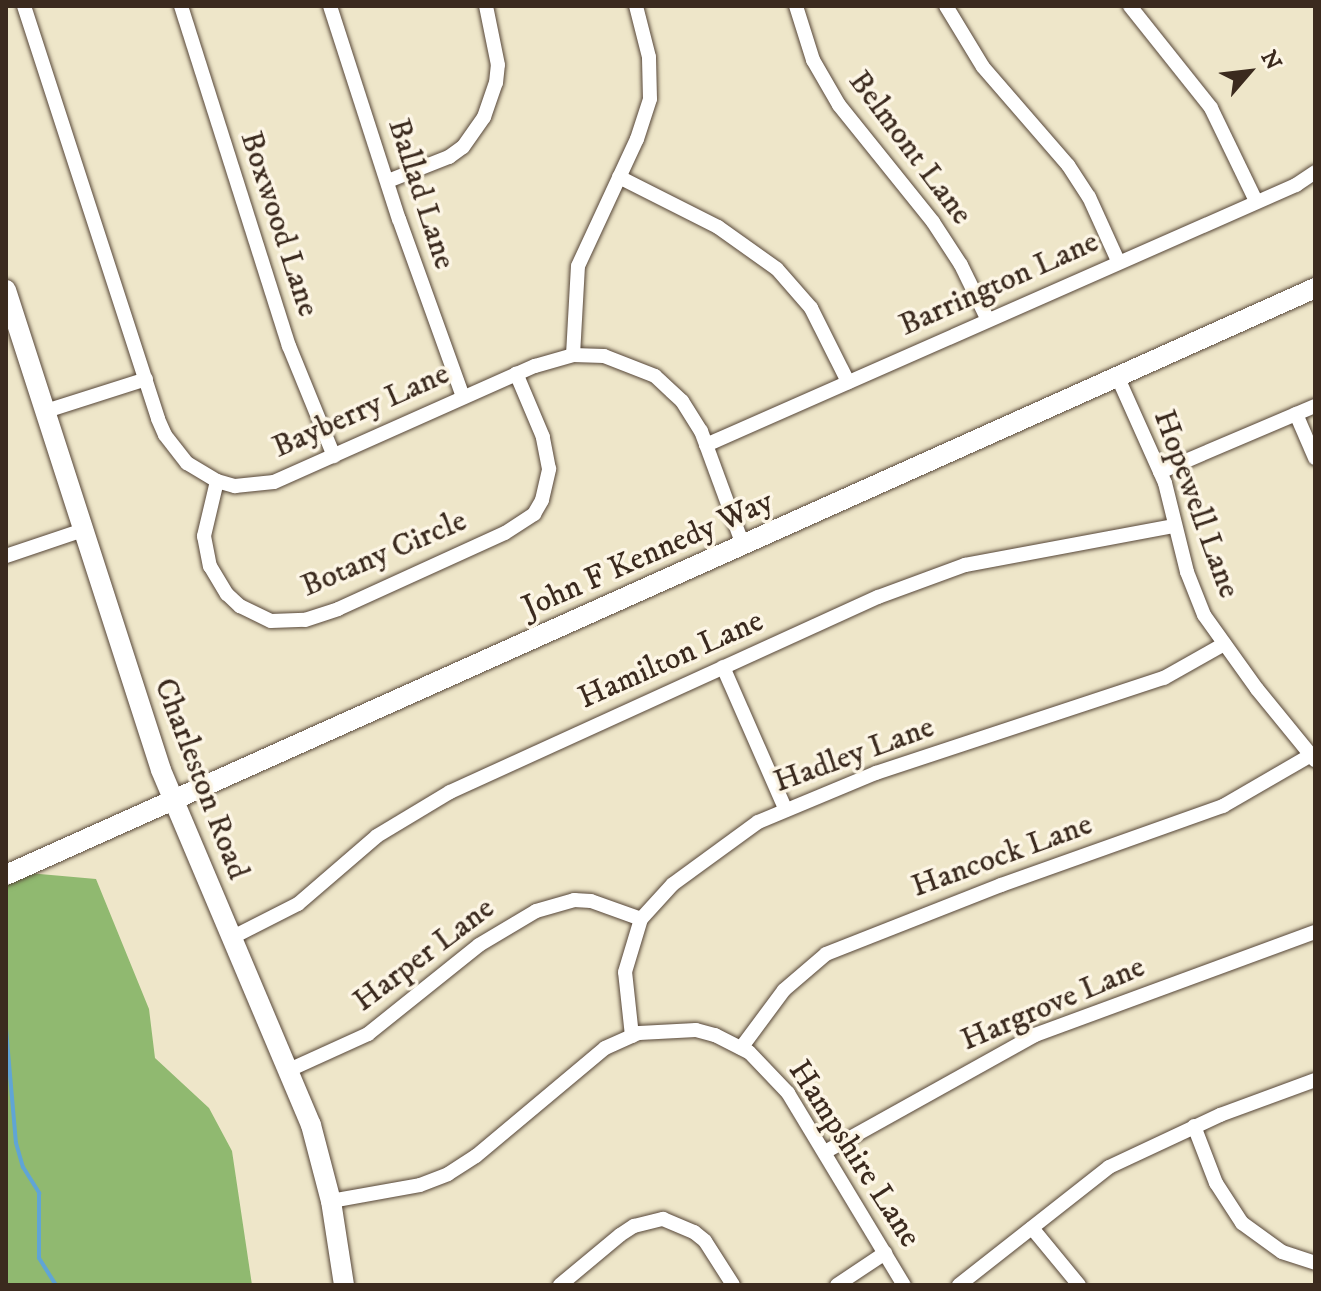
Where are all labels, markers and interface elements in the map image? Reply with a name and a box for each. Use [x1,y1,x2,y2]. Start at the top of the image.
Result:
north arrow [1209,32,1289,112]
text: N [1254,46,1287,75]
street label: Belmont Lane [840,63,980,233]
street label: Ballad Lane [379,114,463,274]
street label: Boxwood Lane [231,127,327,321]
street label: Barrington Lane [893,223,1105,345]
street label: Bayberry Lane [267,355,455,467]
street label: Hopewell Lane [1144,405,1248,603]
street label: John F Kennedy Way [517,483,779,627]
street label: Botany Circle [296,502,472,606]
street label: Hamilton Lane [573,602,769,718]
street label: Charleston Road [145,673,257,885]
street label: Hadley Lane [769,708,939,802]
street label: Hancock Lane [906,806,1098,906]
street label: Harper Lane [346,889,502,1021]
street label: Hargrove Lane [955,948,1151,1060]
street label: Hampshire Lane [779,1053,929,1255]

